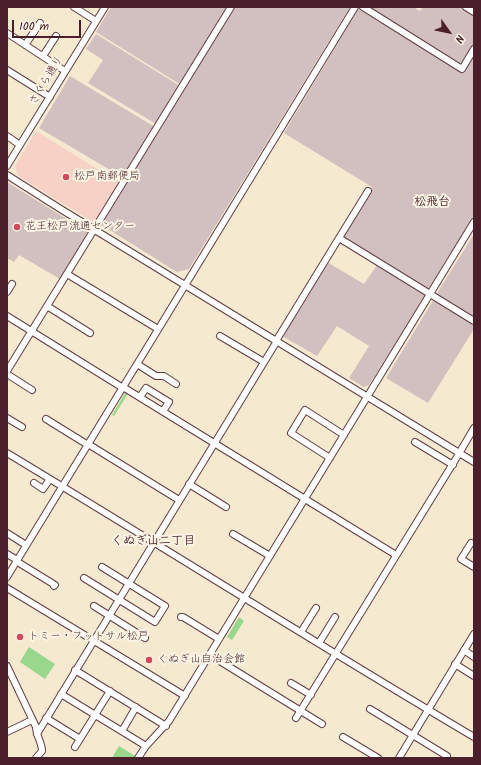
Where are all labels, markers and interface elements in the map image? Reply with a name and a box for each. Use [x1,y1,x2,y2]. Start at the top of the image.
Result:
scale bar [14,12,83,38]
north arrow [429,12,469,52]
text: 100 m [19,17,49,36]
text: N [450,31,469,46]
street label: さくら通り [27,54,67,108]
place label: 松戸南郵便局 [74,170,140,184]
marker: 松戸南郵便局 [61,172,71,182]
district label: 松飛台 [414,196,450,210]
place label: 花王松戸流通センター [25,220,135,234]
marker: 花王松戸流通センター [12,222,22,232]
district label: くぬぎ山二丁目 [111,535,195,549]
place label: トミー・フットサル松戸 [28,630,149,644]
marker: トミー・フットサル松戸 [15,632,25,642]
place label: くぬぎ山自治会館 [157,653,245,667]
marker: くぬぎ山自治会館 [144,655,154,665]

